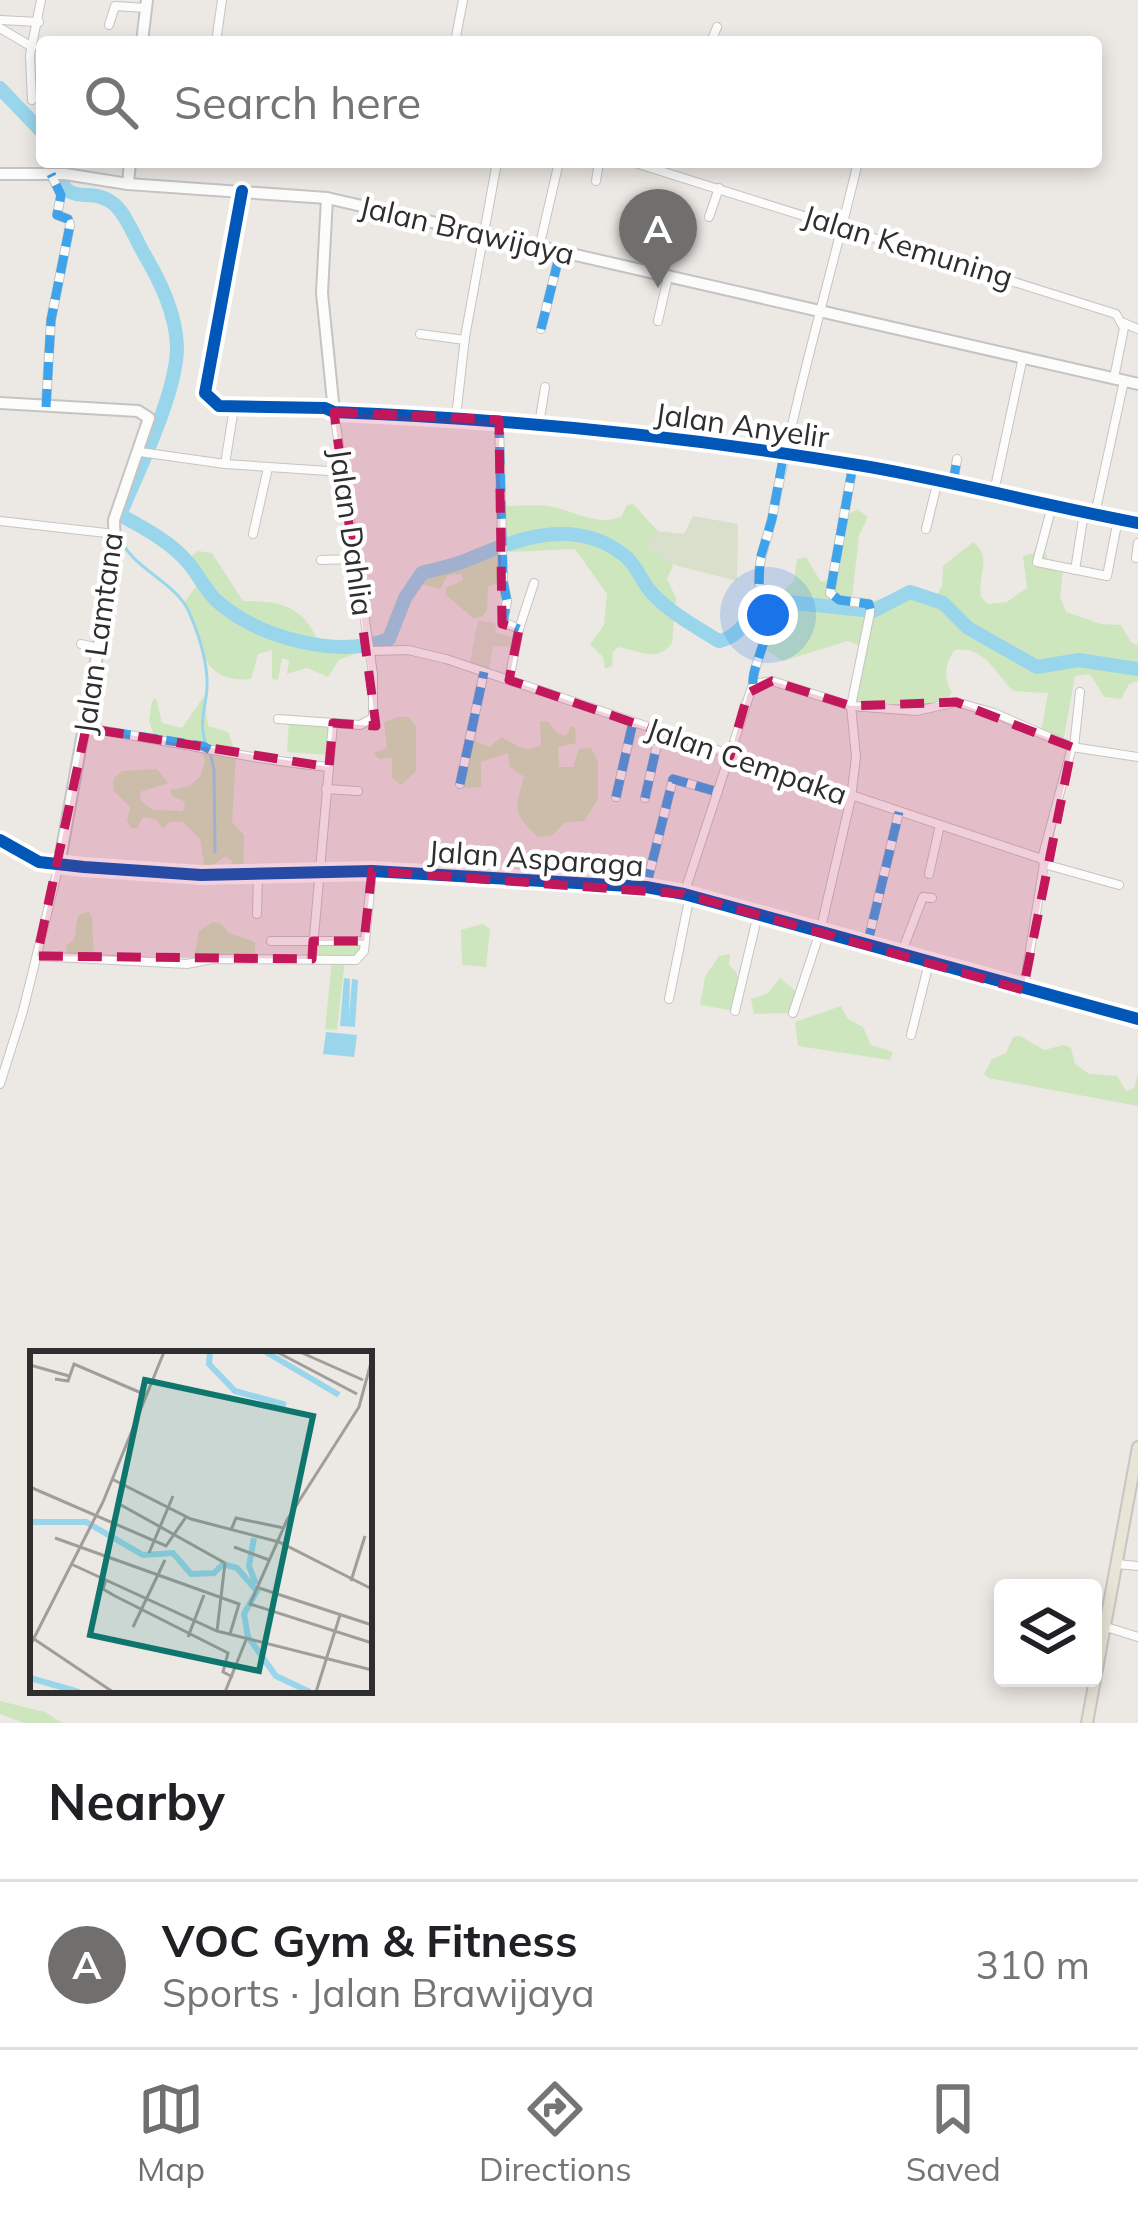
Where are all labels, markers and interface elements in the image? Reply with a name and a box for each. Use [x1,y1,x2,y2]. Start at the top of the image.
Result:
search box [36,36,1102,168]
icon: search [78,69,144,135]
text: Search here [174,74,421,130]
street label: Jalan Brawijaya [356,187,578,273]
pin: A [619,189,697,288]
street label: Jalan Kemuning [798,196,1018,296]
street label: Jalan Anyelir [653,394,831,456]
street label: Jalan Dahlia [321,446,383,618]
street label: Jalan Lamtana [65,530,131,736]
your location [738,585,798,645]
street label: Jalan Cempaka [642,709,852,813]
street label: Jalan Asparaga [427,832,645,884]
inset map [30,1351,372,1693]
map controls [994,1579,1102,1687]
button: layers [994,1579,1102,1687]
text: Nearby [48,1769,225,1833]
text: VOC Gym & Fitness [162,1912,577,1968]
text: A [72,1940,102,1989]
text: 310 m [975,1940,1090,1989]
text: Sports · Jalan Brawijaya [162,1968,595,2017]
tab: Map [137,2076,205,2189]
tab: Directions [479,2076,632,2189]
tab: Saved [906,2076,1001,2189]

